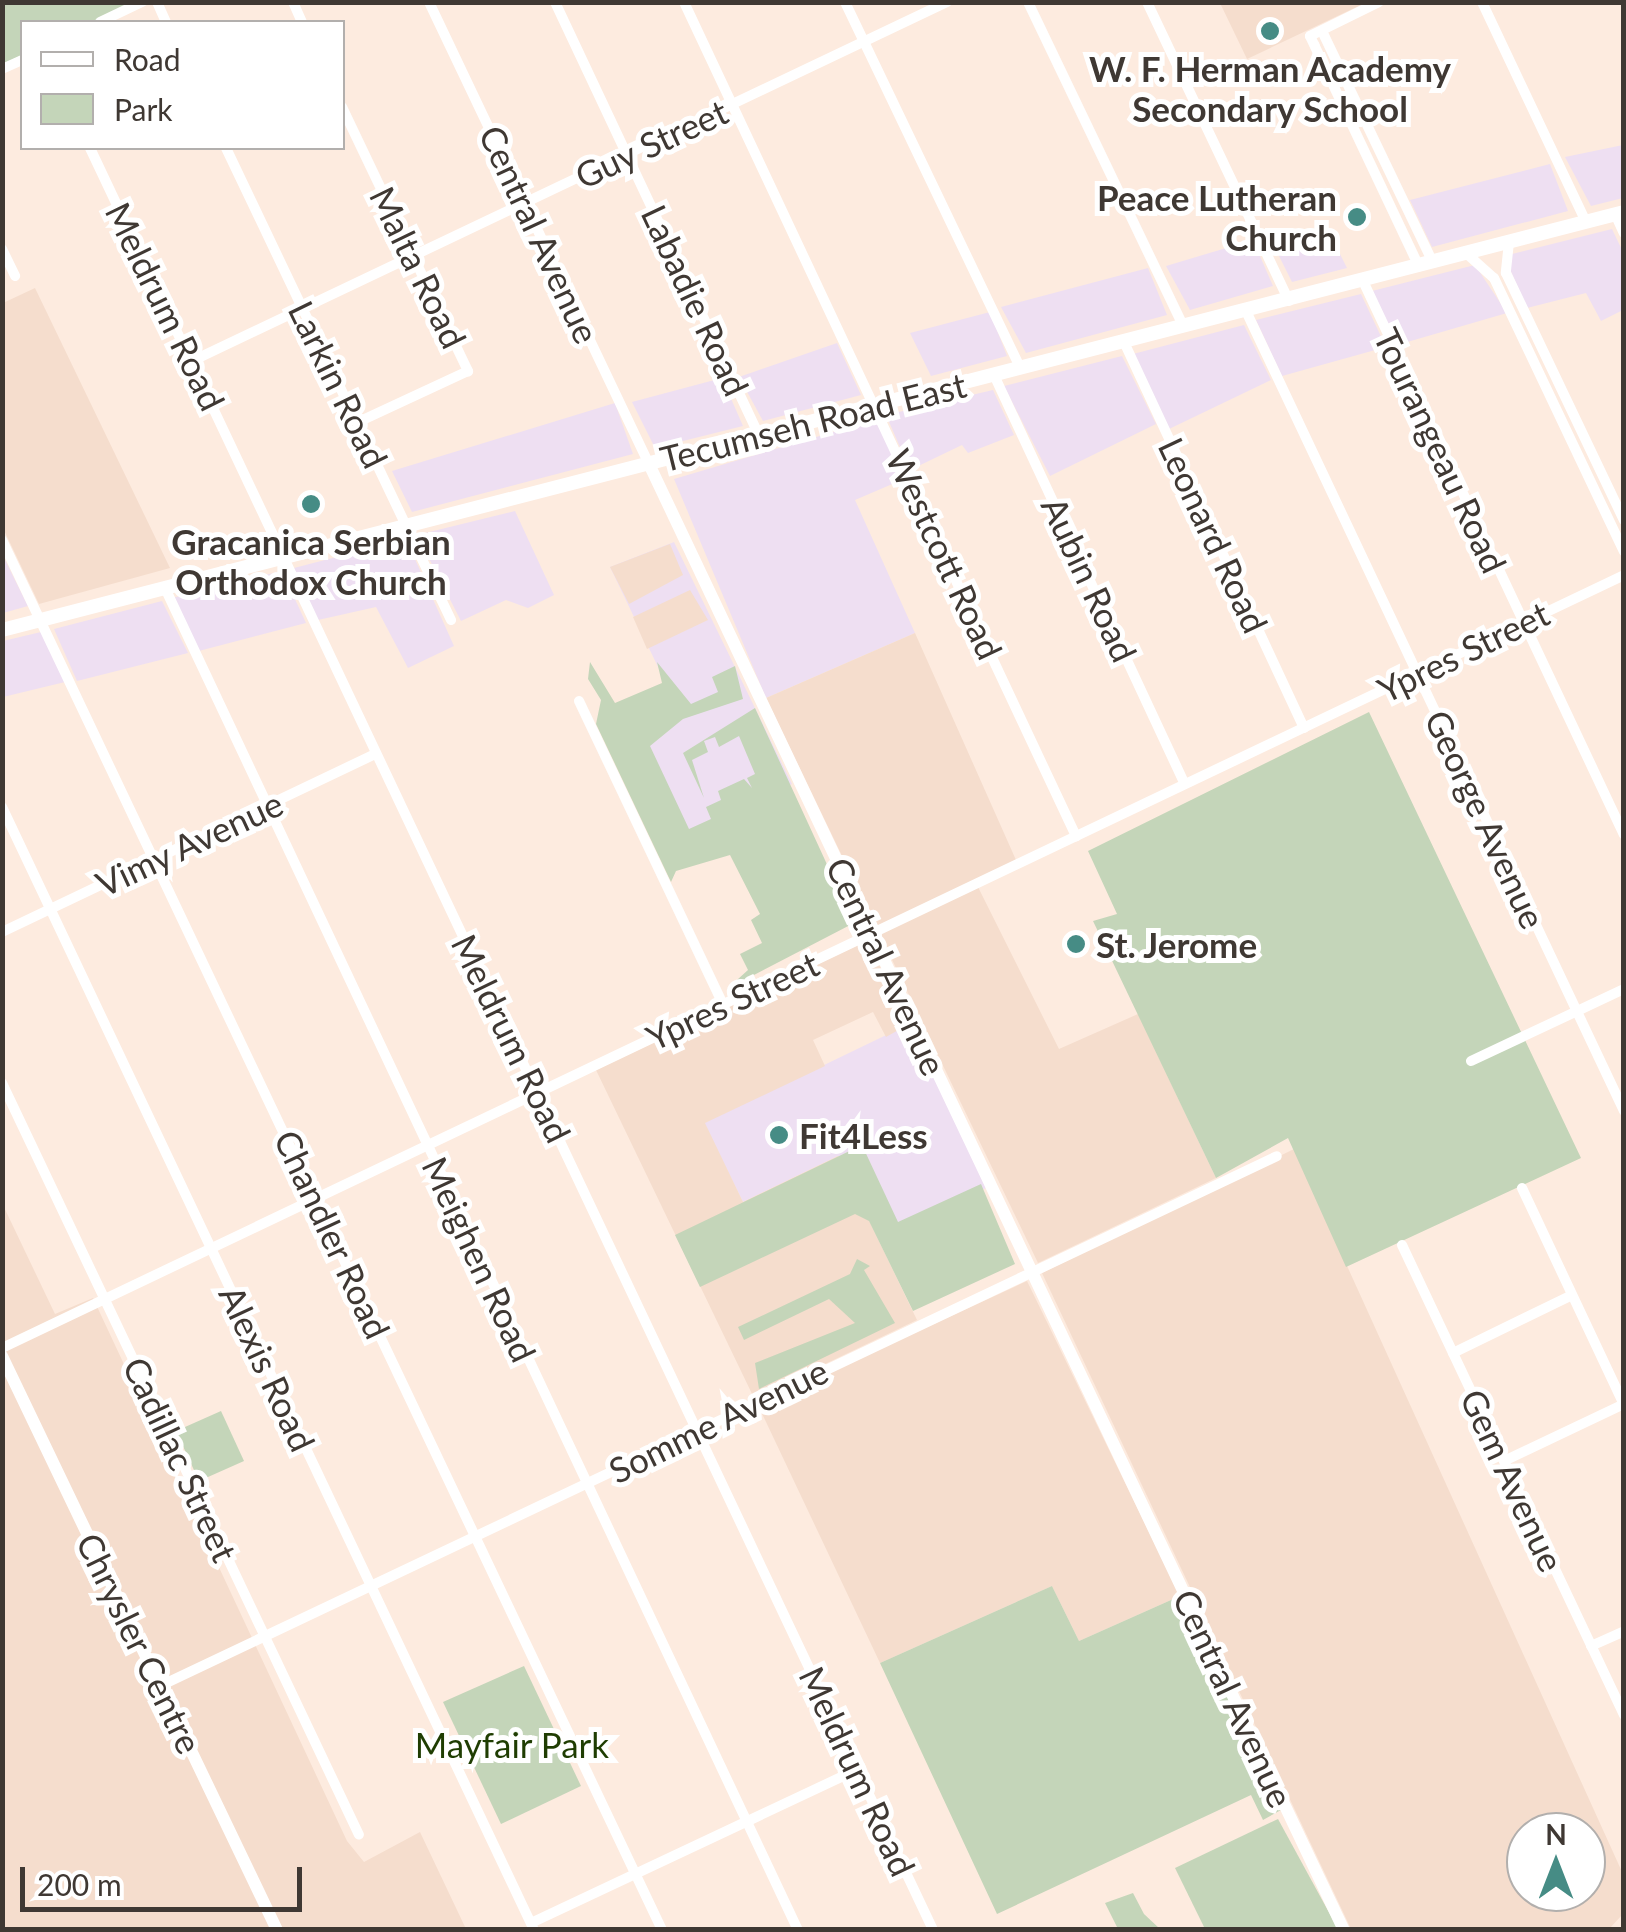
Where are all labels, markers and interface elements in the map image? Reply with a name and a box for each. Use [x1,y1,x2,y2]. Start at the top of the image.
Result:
legend [20,20,345,150]
marker: W. F. Herman Academy Secondary School [1259,20,1281,42]
text: Road [114,41,181,77]
place label: W. F. Herman Academy Secondary School [1088,47,1452,129]
street label: Guy Street [568,89,734,197]
text: Park [114,91,173,127]
street label: Central Avenue [471,118,609,350]
place label: Peace Lutheran Church [1097,176,1337,258]
street label: Malta Road [362,180,476,354]
street label: Meldrum Road [98,195,234,417]
street label: Labadie Road [634,198,758,402]
marker: Peace Lutheran Church [1346,206,1368,228]
street label: Larkin Road [281,294,397,474]
street label: Tourangeau Road [1366,321,1516,579]
street label: Tecumseh Road East [656,363,970,479]
street label: Leonard Road [1151,431,1277,639]
street label: Westcott Road [878,442,1012,666]
street label: Aubin Road [1034,490,1146,668]
marker: Gracanica Serbian Orthodox Church [300,493,322,515]
place label: Gracanica Serbian Orthodox Church [171,520,451,602]
street label: Ypres Street [1371,592,1555,710]
street label: George Avenue [1417,703,1555,935]
street label: Vimy Avenue [88,781,290,905]
street label: Central Avenue [818,850,956,1082]
place label: St. Jerome [1096,923,1258,965]
street label: Meldrum Road [444,927,580,1149]
marker: St. Jerome [1065,933,1087,955]
street label: Ypres Street [639,942,825,1058]
place label: Fit4Less [799,1114,928,1156]
street label: Chandler Road [266,1123,400,1345]
marker: Fit4Less [768,1124,790,1146]
street label: Meighen Road [414,1150,546,1368]
street label: Alexis Road [211,1279,325,1457]
street label: Somme Avenue [601,1349,835,1491]
street label: Cadillac Street [115,1350,247,1568]
street label: Gem Avenue [1452,1382,1574,1578]
street label: Chrysler Centre [68,1526,212,1760]
street label: Central Avenue [1165,1582,1303,1814]
street label: Meldrum Road [791,1660,925,1882]
park label: Mayfair Park [414,1723,610,1765]
north arrow [1506,1812,1606,1912]
text: N [1545,1817,1567,1851]
scale bar [25,1847,308,1909]
text: 200 m [37,1866,122,1902]

